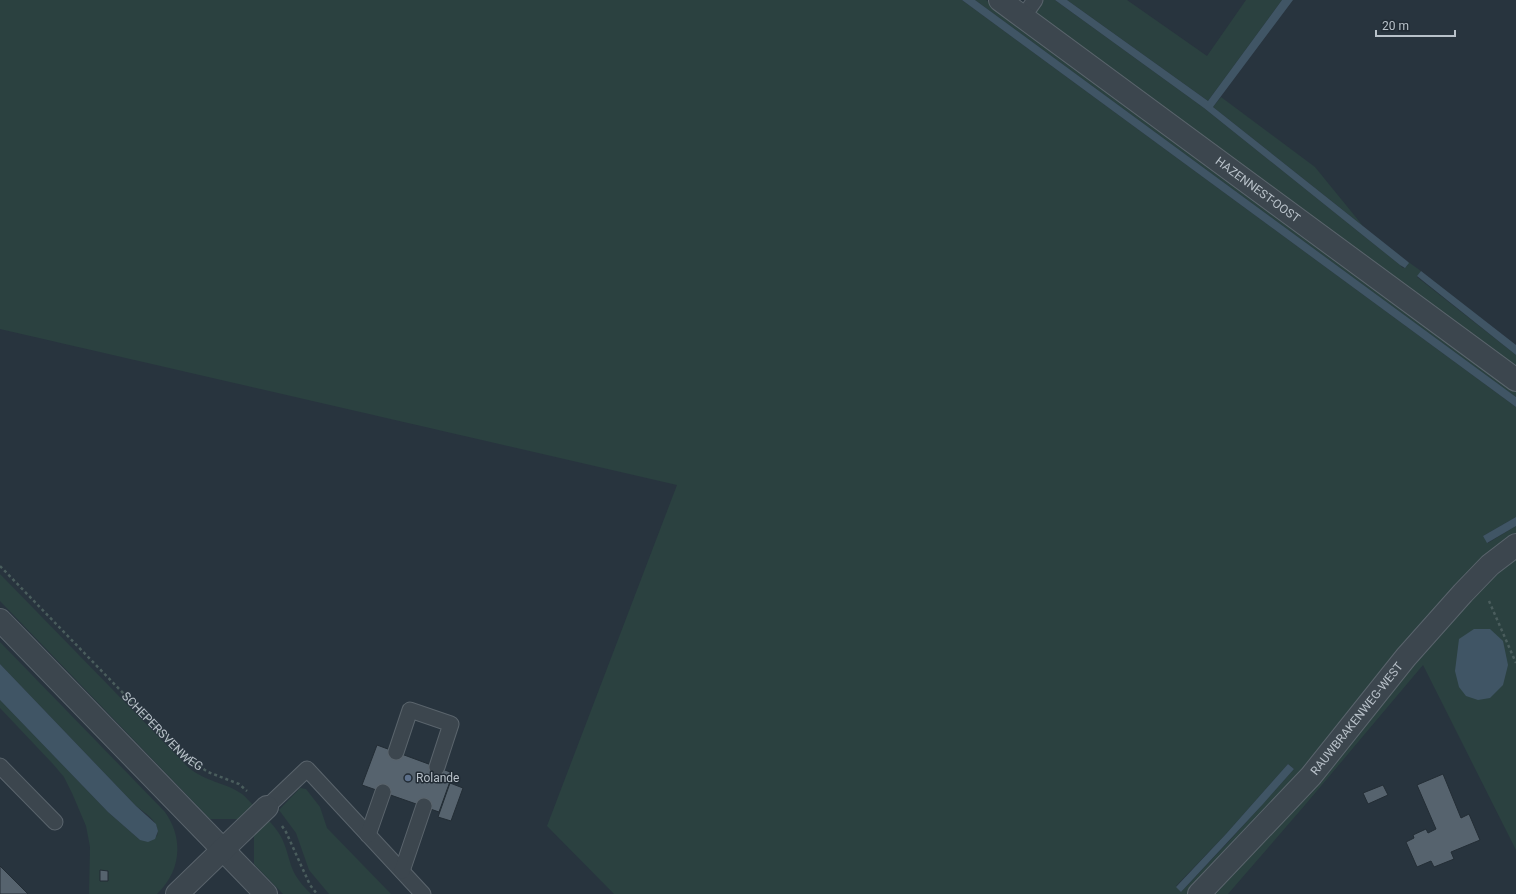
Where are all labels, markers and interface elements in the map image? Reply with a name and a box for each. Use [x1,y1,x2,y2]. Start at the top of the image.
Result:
scale bar [1376,12,1455,38]
text: 20 m [1382,19,1409,33]
street label: HAZENNEST-OOST [1213,154,1303,226]
street label: RAUWBRAKENWEG-WEST [1308,660,1406,778]
street label: SCHEPERSVENWEG [119,689,206,774]
place label: Rolande [416,771,459,785]
marker: Rolande [403,773,413,783]

